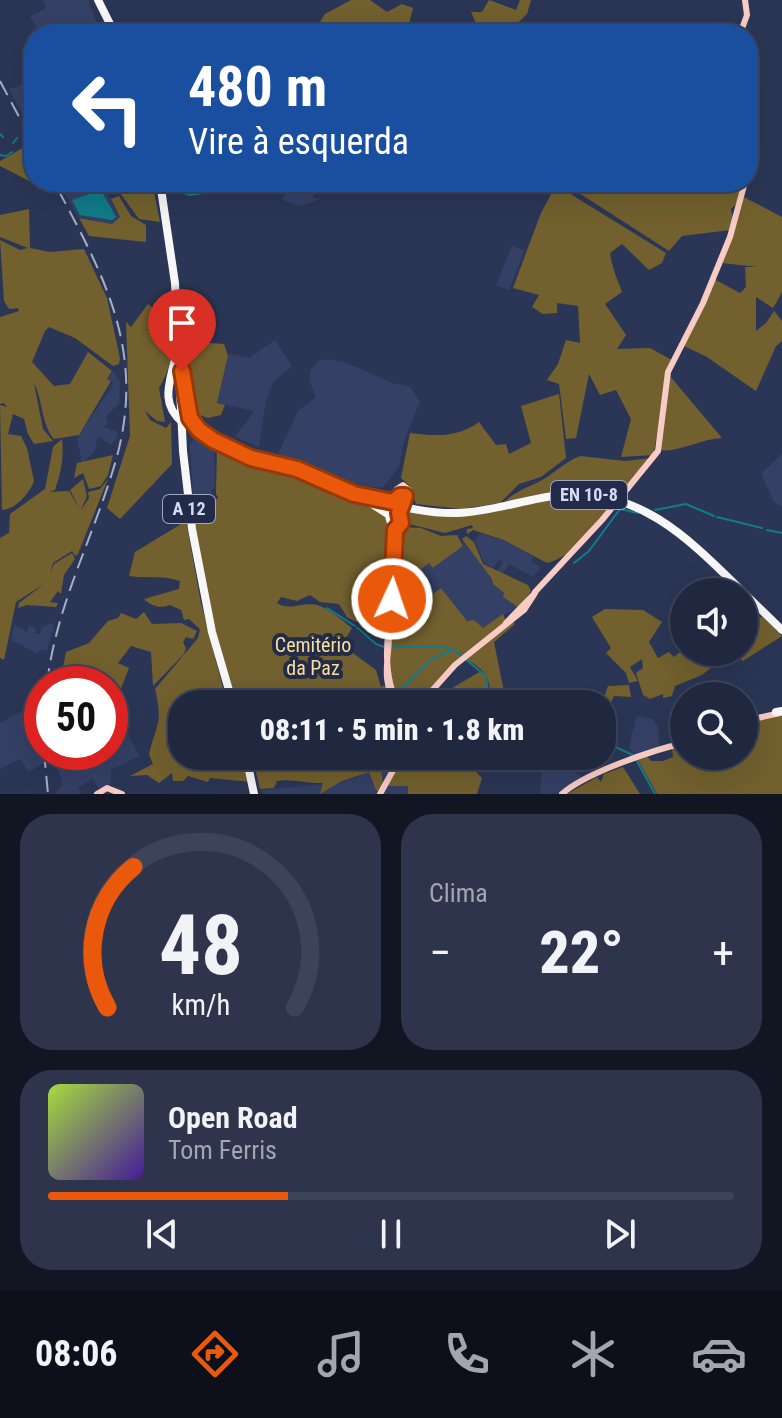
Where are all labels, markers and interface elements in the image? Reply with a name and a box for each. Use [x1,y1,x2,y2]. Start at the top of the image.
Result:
text: 480 m [188,54,327,120]
icon: left [56,56,160,160]
text: Vire à esquerda [188,121,409,163]
pin [148,289,216,371]
icon: arrive [160,301,204,345]
road number: EN 10-8 [551,481,627,509]
road number: A 12 [163,495,215,523]
position arrow [350,557,434,641]
map controls [670,578,758,770]
button: sound [670,578,758,666]
park label: Cemitério da Paz [275,633,351,680]
speed limit sign: 50 [24,666,128,770]
button: search [670,682,758,770]
text: 08:11 · 5 min · 1.8 km [260,712,524,747]
text: Clima [429,878,488,908]
text: 48 [158,897,243,994]
text: 22° [539,917,624,988]
text: − [429,927,451,979]
text: + [712,927,734,979]
text: km/h [171,988,230,1022]
text: Open Road [168,1100,298,1135]
text: Tom Ferris [168,1135,277,1165]
icon: previous [140,1212,184,1256]
icon: pause [369,1212,413,1256]
icon: next [598,1212,642,1256]
icon: directions [187,1326,243,1382]
icon: music [313,1326,369,1382]
icon: phone [439,1326,495,1382]
icon: climate [565,1326,621,1382]
icon: car [691,1326,747,1382]
text: 08:06 [35,1333,118,1375]

